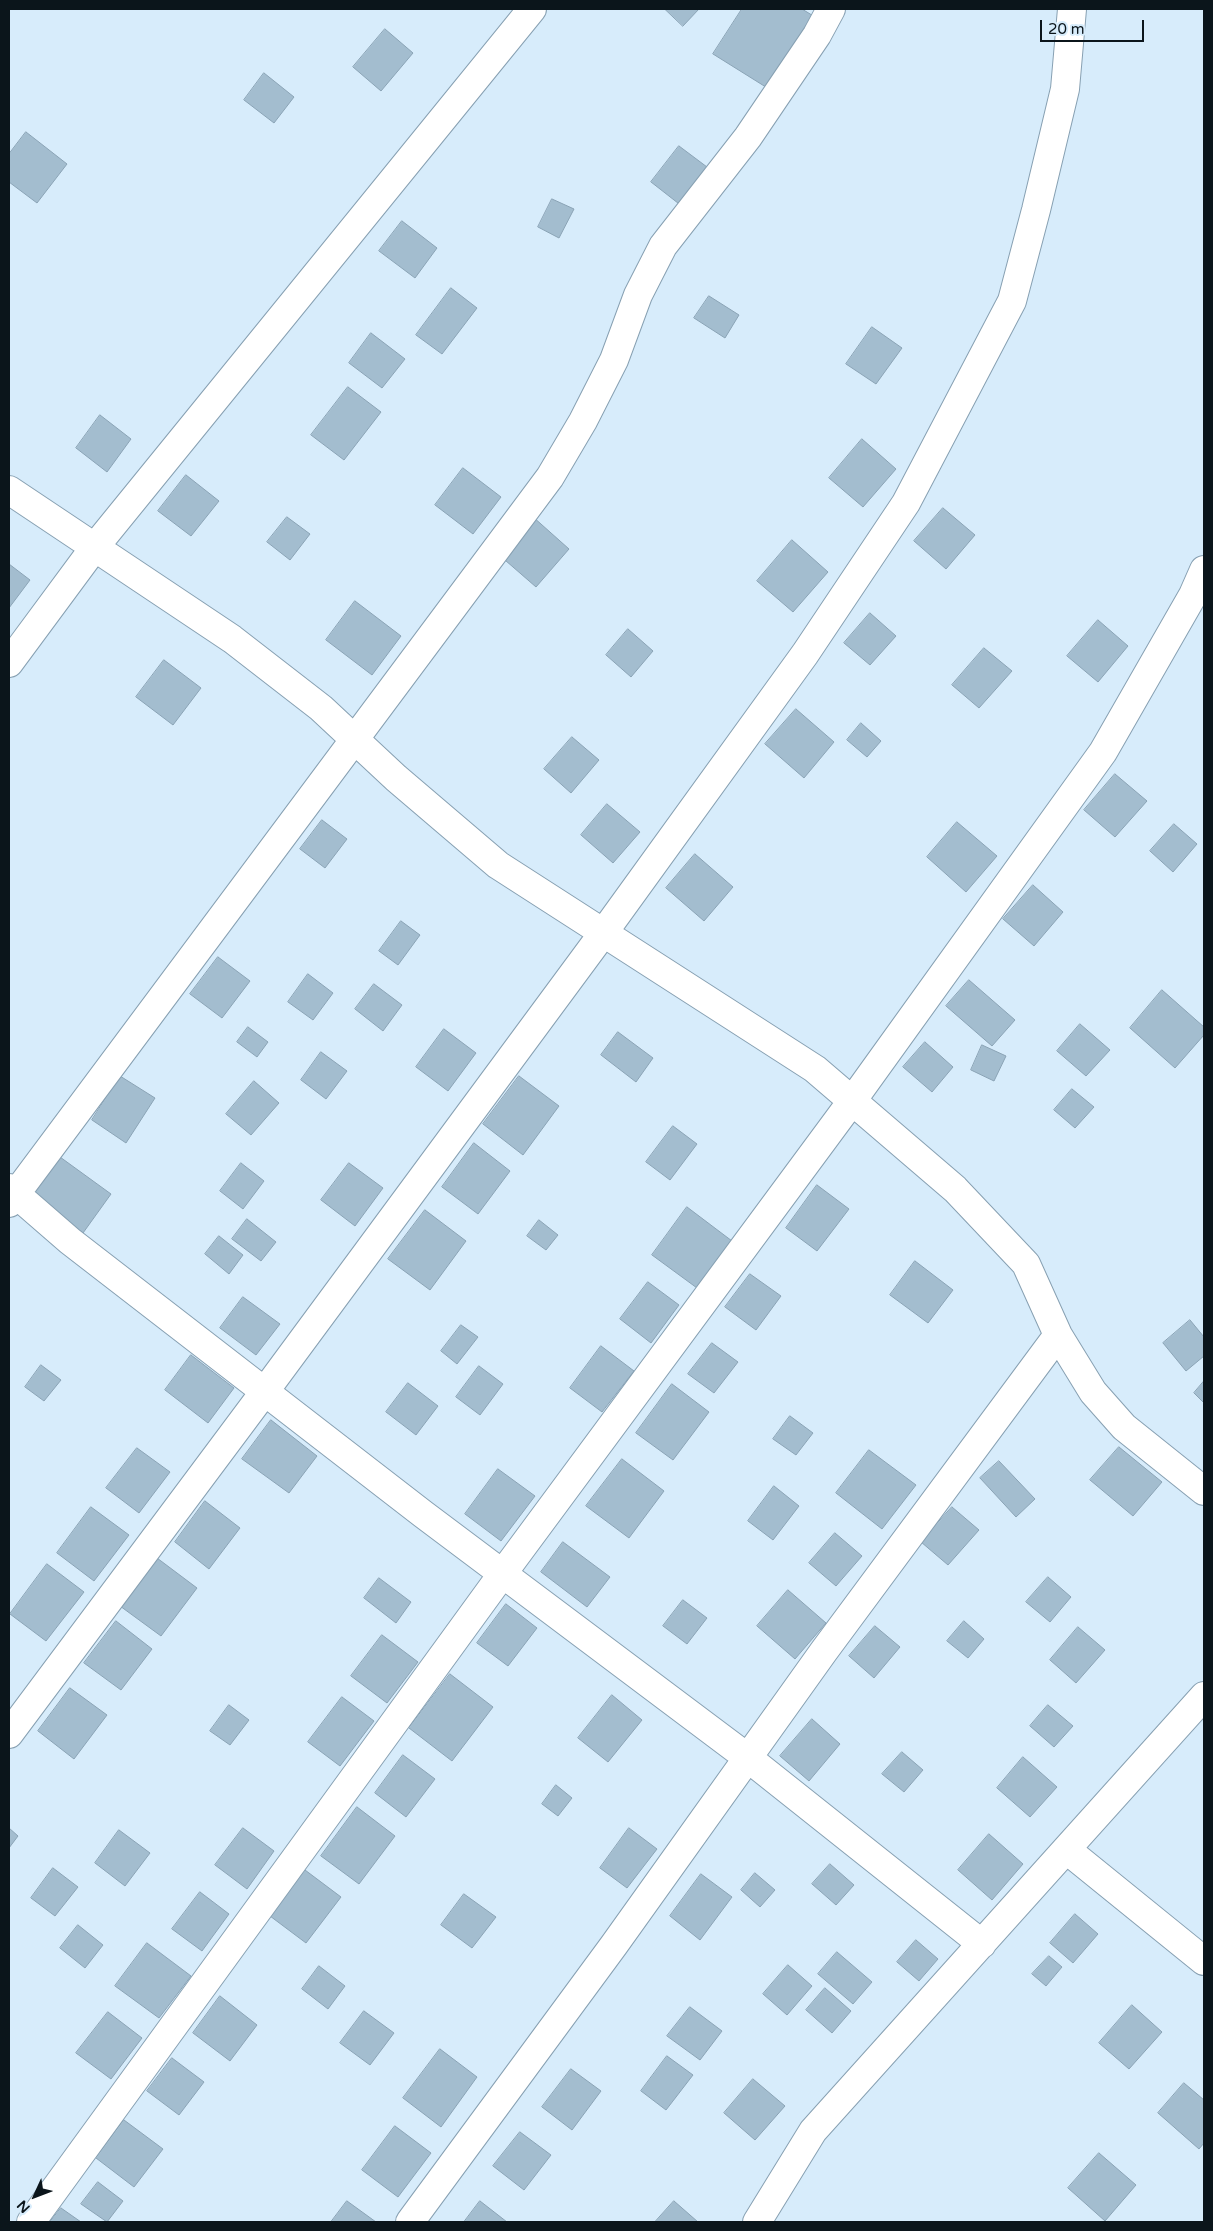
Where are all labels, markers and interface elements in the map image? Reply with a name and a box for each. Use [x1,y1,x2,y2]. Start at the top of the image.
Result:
scale bar [1043,10,1147,42]
text: 20 m [1048,20,1085,38]
north arrow [10,2171,60,2221]
text: N [14,2197,34,2216]

